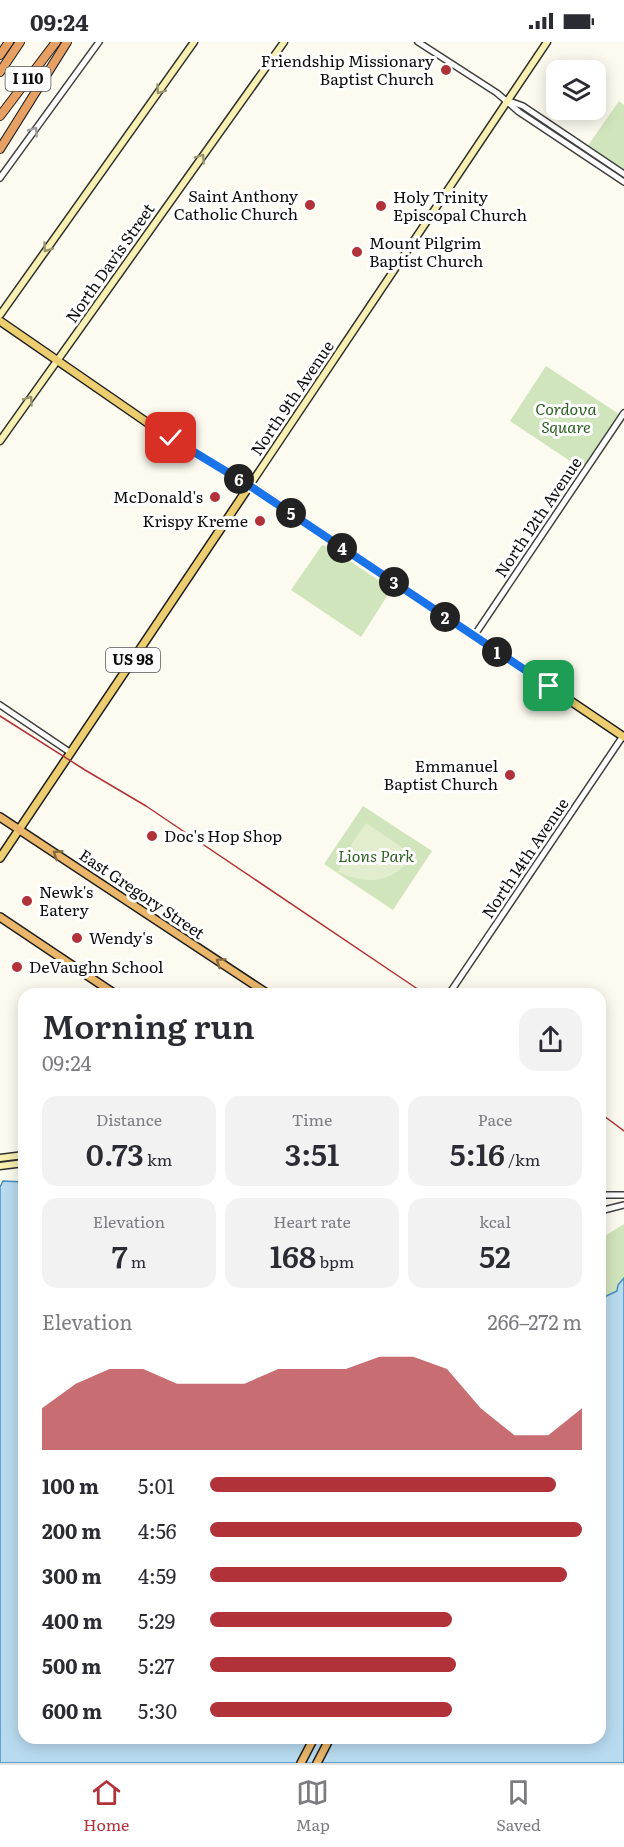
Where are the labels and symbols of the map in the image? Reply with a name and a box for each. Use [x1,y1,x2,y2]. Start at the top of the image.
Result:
place label: Friendship Missionary Baptist Church [261,48,435,90]
marker: Friendship Missionary Baptist Church [439,63,453,77]
road number: I 110 [6,67,51,91]
one-way arrow [156,83,167,94]
one-way arrow [27,126,38,137]
one-way arrow [194,154,205,165]
place label: Saint Anthony Catholic Church [174,183,299,225]
place label: Holy Trinity Episcopal Church [393,184,527,226]
street label: North Davis Street [59,197,160,327]
marker: Saint Anthony Catholic Church [303,198,317,212]
marker: Holy Trinity Episcopal Church [374,199,388,213]
place label: Mount Pilgrim Baptist Church [369,230,484,272]
one-way arrow [43,242,54,253]
marker: Mount Pilgrim Baptist Church [350,245,364,259]
street label: North 9th Avenue [244,335,339,460]
one-way arrow [22,396,33,407]
park label: Cordova Square [535,396,598,438]
pin [145,412,196,463]
street label: North 12th Avenue [488,451,586,581]
pin: 6 [224,464,254,494]
place label: McDonald's [113,484,203,508]
marker: McDonald's [208,490,222,504]
pin: 5 [276,498,306,528]
place label: Krispy Kreme [142,508,248,532]
marker: Krispy Kreme [253,514,267,528]
pin: 4 [327,533,357,563]
pin: 3 [379,567,409,597]
pin: 2 [430,602,460,632]
pin: 1 [482,637,512,667]
road number: US 98 [106,648,160,672]
pin [523,660,574,711]
place label: Emmanuel Baptist Church [384,753,498,795]
marker: Emmanuel Baptist Church [503,768,517,782]
street label: North 14th Avenue [475,792,573,922]
place label: Doc's Hop Shop [164,823,282,847]
marker: Doc's Hop Shop [145,829,159,843]
street label: East Gregory Street [75,842,211,944]
park label: Lions Park [338,843,414,867]
one-way arrow [53,850,64,861]
place label: Newk's Eatery [39,879,93,921]
marker: Newk's Eatery [20,894,34,908]
place label: Wendy's [89,925,153,949]
marker: Wendy's [70,931,84,945]
place label: DeVaughn School [29,954,163,978]
one-way arrow [216,958,227,969]
marker: DeVaughn School [10,960,24,974]

